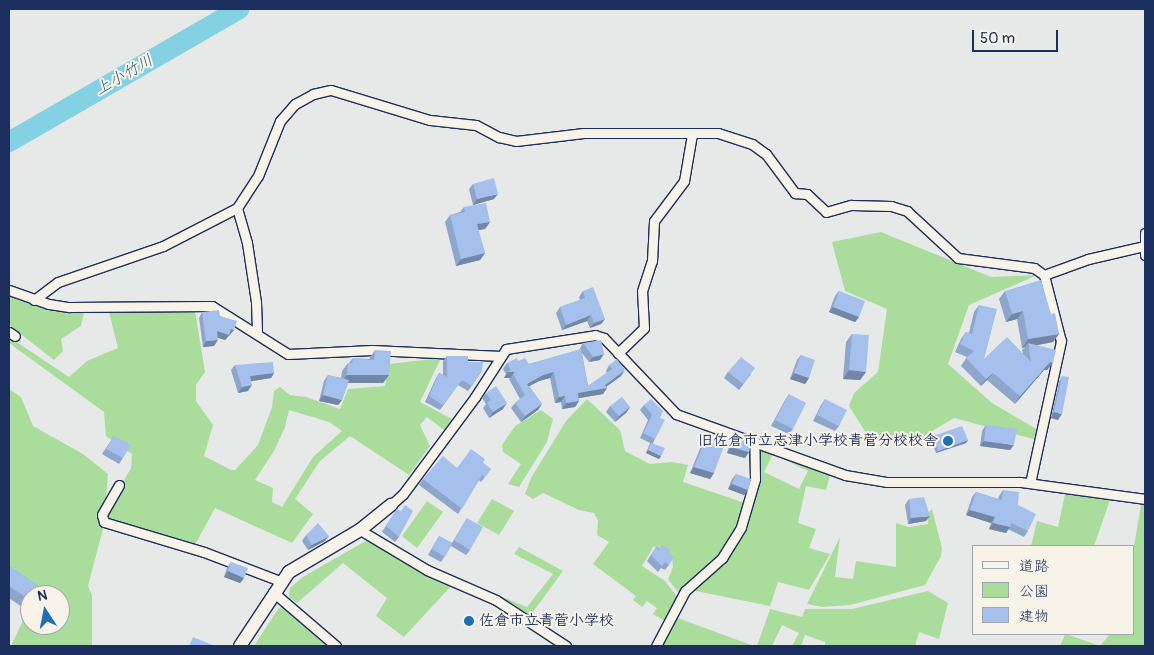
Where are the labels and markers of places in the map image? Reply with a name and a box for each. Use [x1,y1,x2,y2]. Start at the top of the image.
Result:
place label: 旧佐倉市立志津小学校青菅分校校舎 [698,432,938,450]
marker: 旧佐倉市立志津小学校青菅分校校舎 [942,435,954,447]
place label: 佐倉市立青菅小学校 [479,612,614,630]
marker: 佐倉市立青菅小学校 [463,615,475,627]

